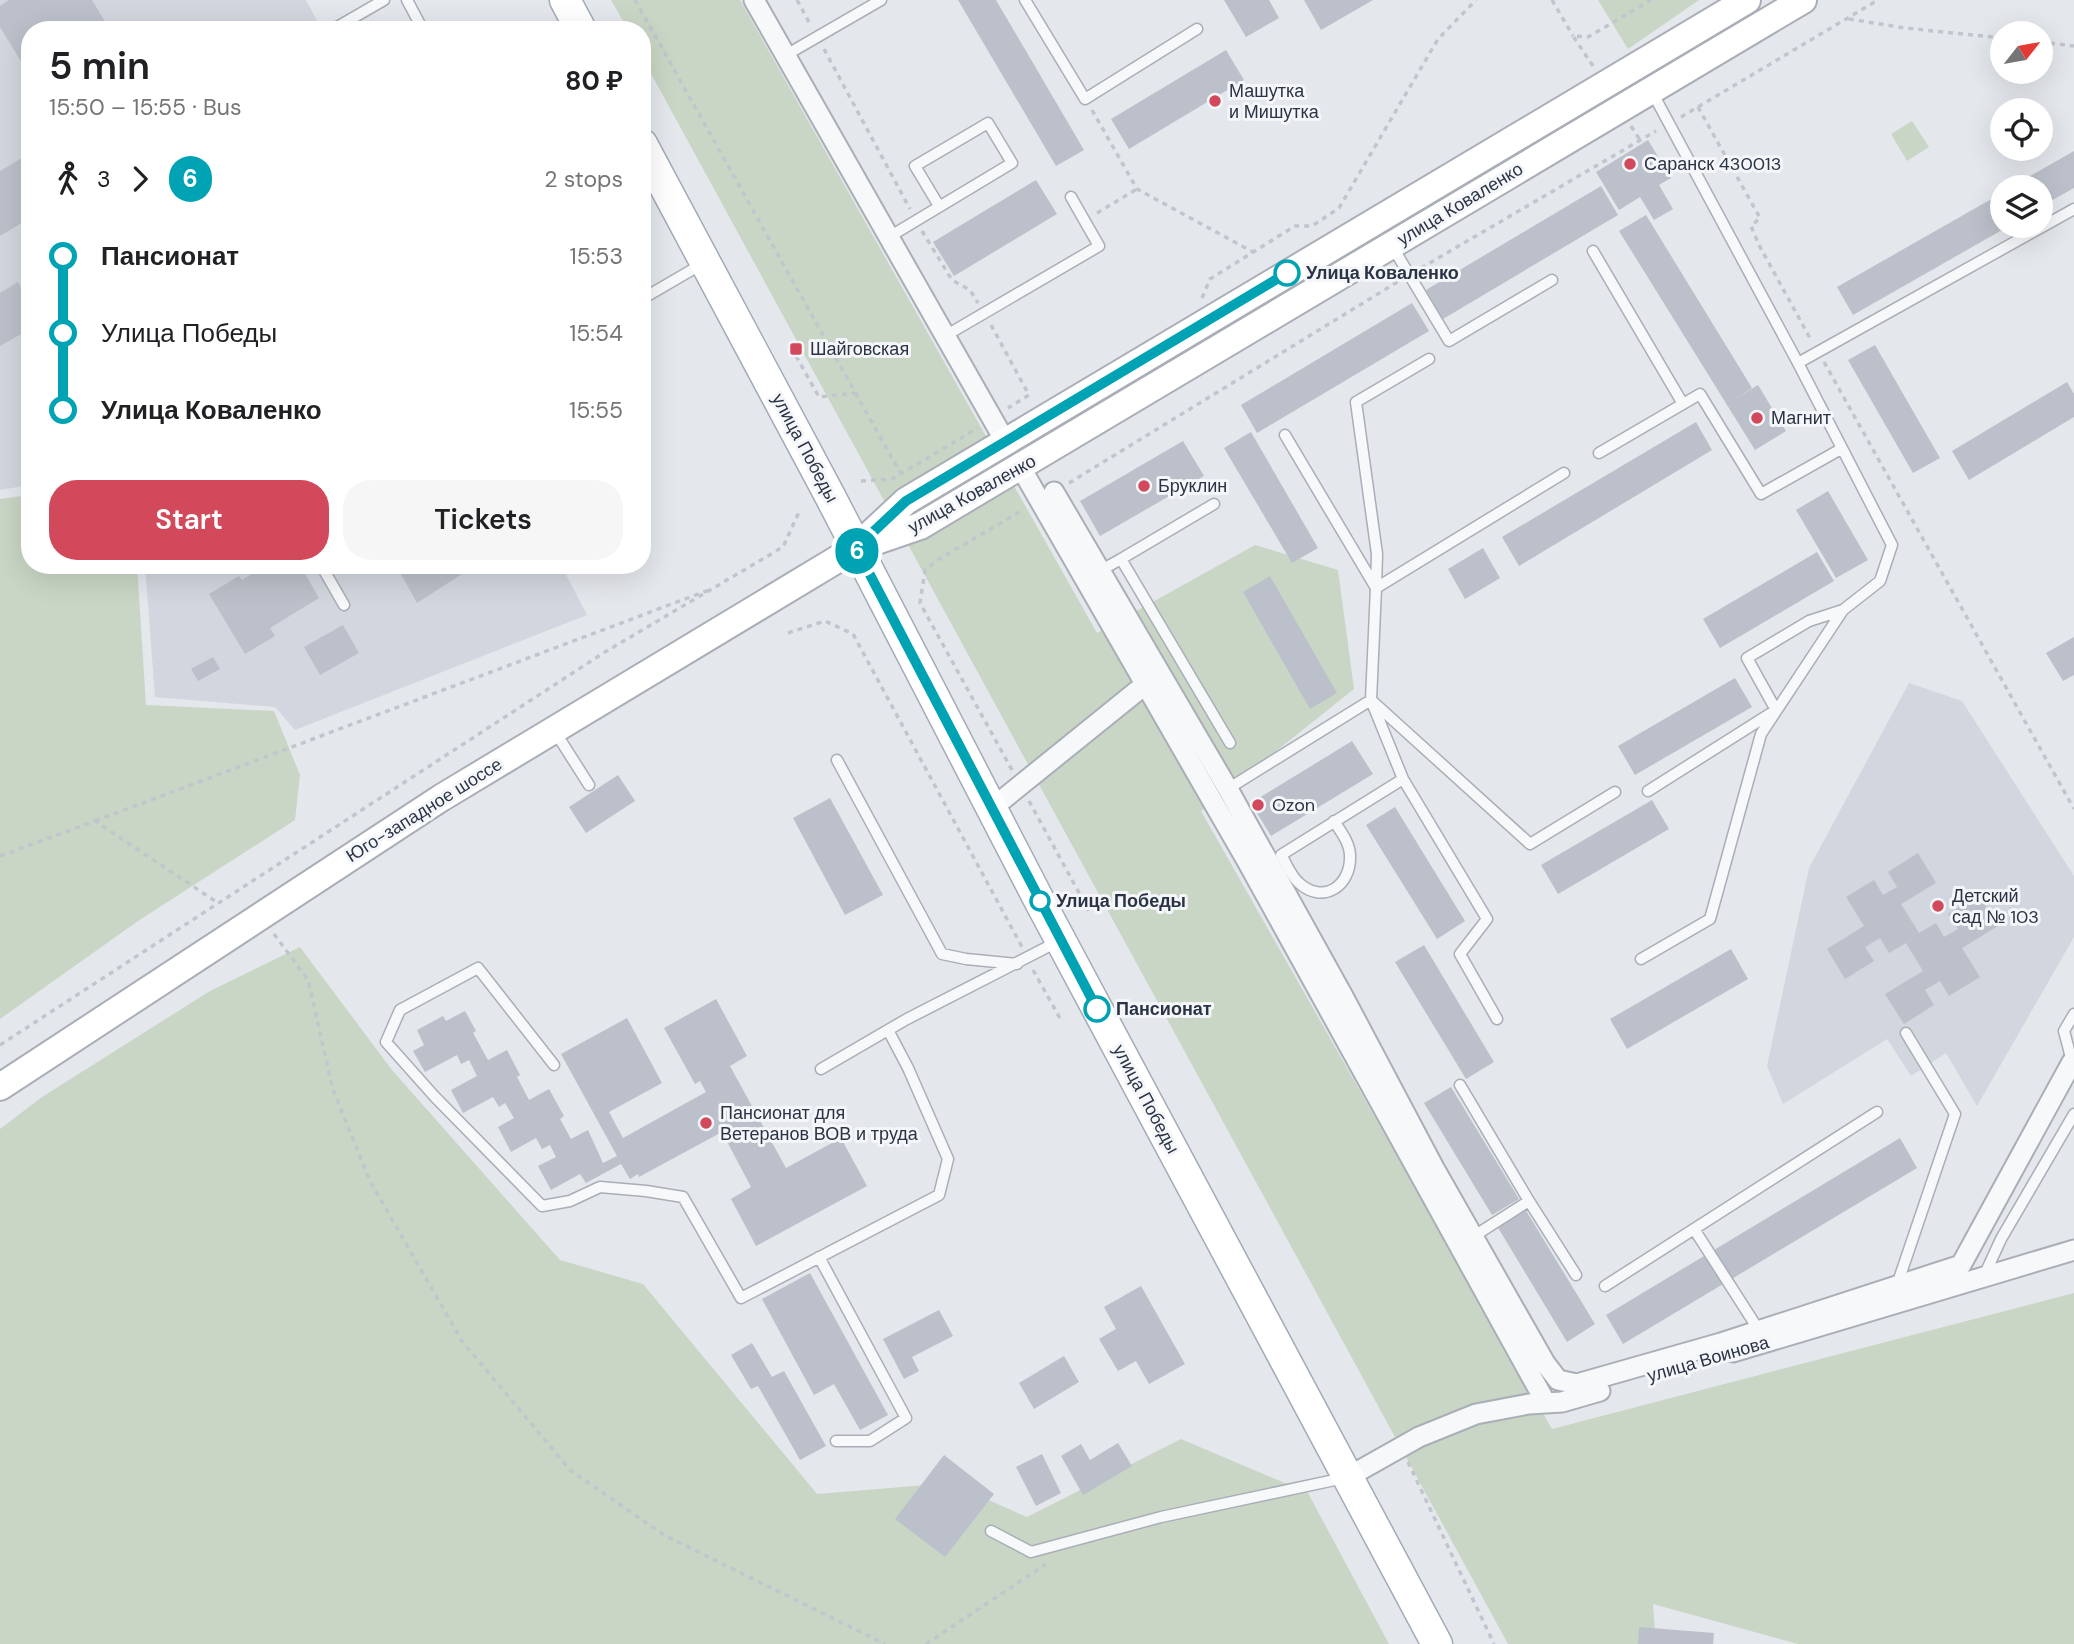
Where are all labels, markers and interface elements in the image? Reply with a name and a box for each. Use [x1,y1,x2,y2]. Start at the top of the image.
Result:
north arrow [1990,21,2053,84]
map controls [1990,21,2053,238]
text: 5 min [49,41,150,91]
text: 80 ₽ [565,64,623,98]
place label: Машутка и Мишутка [1229,79,1320,124]
text: 15:50 – 15:55 · Bus [49,92,242,122]
marker: Машутка и Мишутка [1207,93,1223,109]
button: locate [1990,98,2053,161]
place label: Саранск 430013 [1644,152,1781,176]
marker: Саранск 430013 [1622,156,1638,172]
street label: улица Коваленко [1393,157,1527,251]
icon: walk [49,160,87,198]
icon: forward [121,160,159,198]
text: 6 [183,163,198,194]
text: 3 [97,164,111,194]
text: 2 stops [544,164,623,194]
button: layers [1990,175,2053,238]
text: Пансионат [101,239,239,273]
text: 15:53 [570,241,623,271]
marker: Улица Коваленко [1274,260,1300,286]
place label: Улица Коваленко [1306,261,1459,285]
text: Улица Победы [101,316,277,350]
text: 15:54 [569,318,623,348]
place label: Шайговская [810,337,909,361]
marker: Шайговская [788,341,804,357]
street label: улица Победы [766,389,844,507]
text: Улица Коваленко [101,393,322,427]
text: 15:55 [569,395,623,425]
place label: Магнит [1771,406,1831,430]
marker: Магнит [1749,410,1765,426]
street label: улица Коваленко [904,449,1040,539]
place label: Бруклин [1158,474,1227,498]
marker: Бруклин [1136,478,1152,494]
button: Start [49,480,329,560]
button: Tickets [343,480,623,560]
line badge: 6 [834,528,880,574]
text: 6 [849,535,865,566]
street label: Юго-западное шоссе [341,752,507,868]
place label: Ozon [1272,793,1315,817]
marker: Ozon [1250,797,1266,813]
place label: Детский сад № 103 [1952,884,2039,929]
place label: Улица Победы [1056,889,1186,913]
marker: Улица Победы [1030,891,1050,911]
marker: Детский сад № 103 [1930,898,1946,914]
marker: Пансионат [1084,996,1110,1022]
place label: Пансионат [1116,997,1212,1021]
street label: улица Победы [1107,1040,1185,1158]
place label: Пансионат для Ветеранов ВОВ и труда [720,1101,919,1146]
marker: Пансионат для Ветеранов ВОВ и труда [698,1115,714,1131]
street label: улица Воинова [1644,1330,1773,1388]

